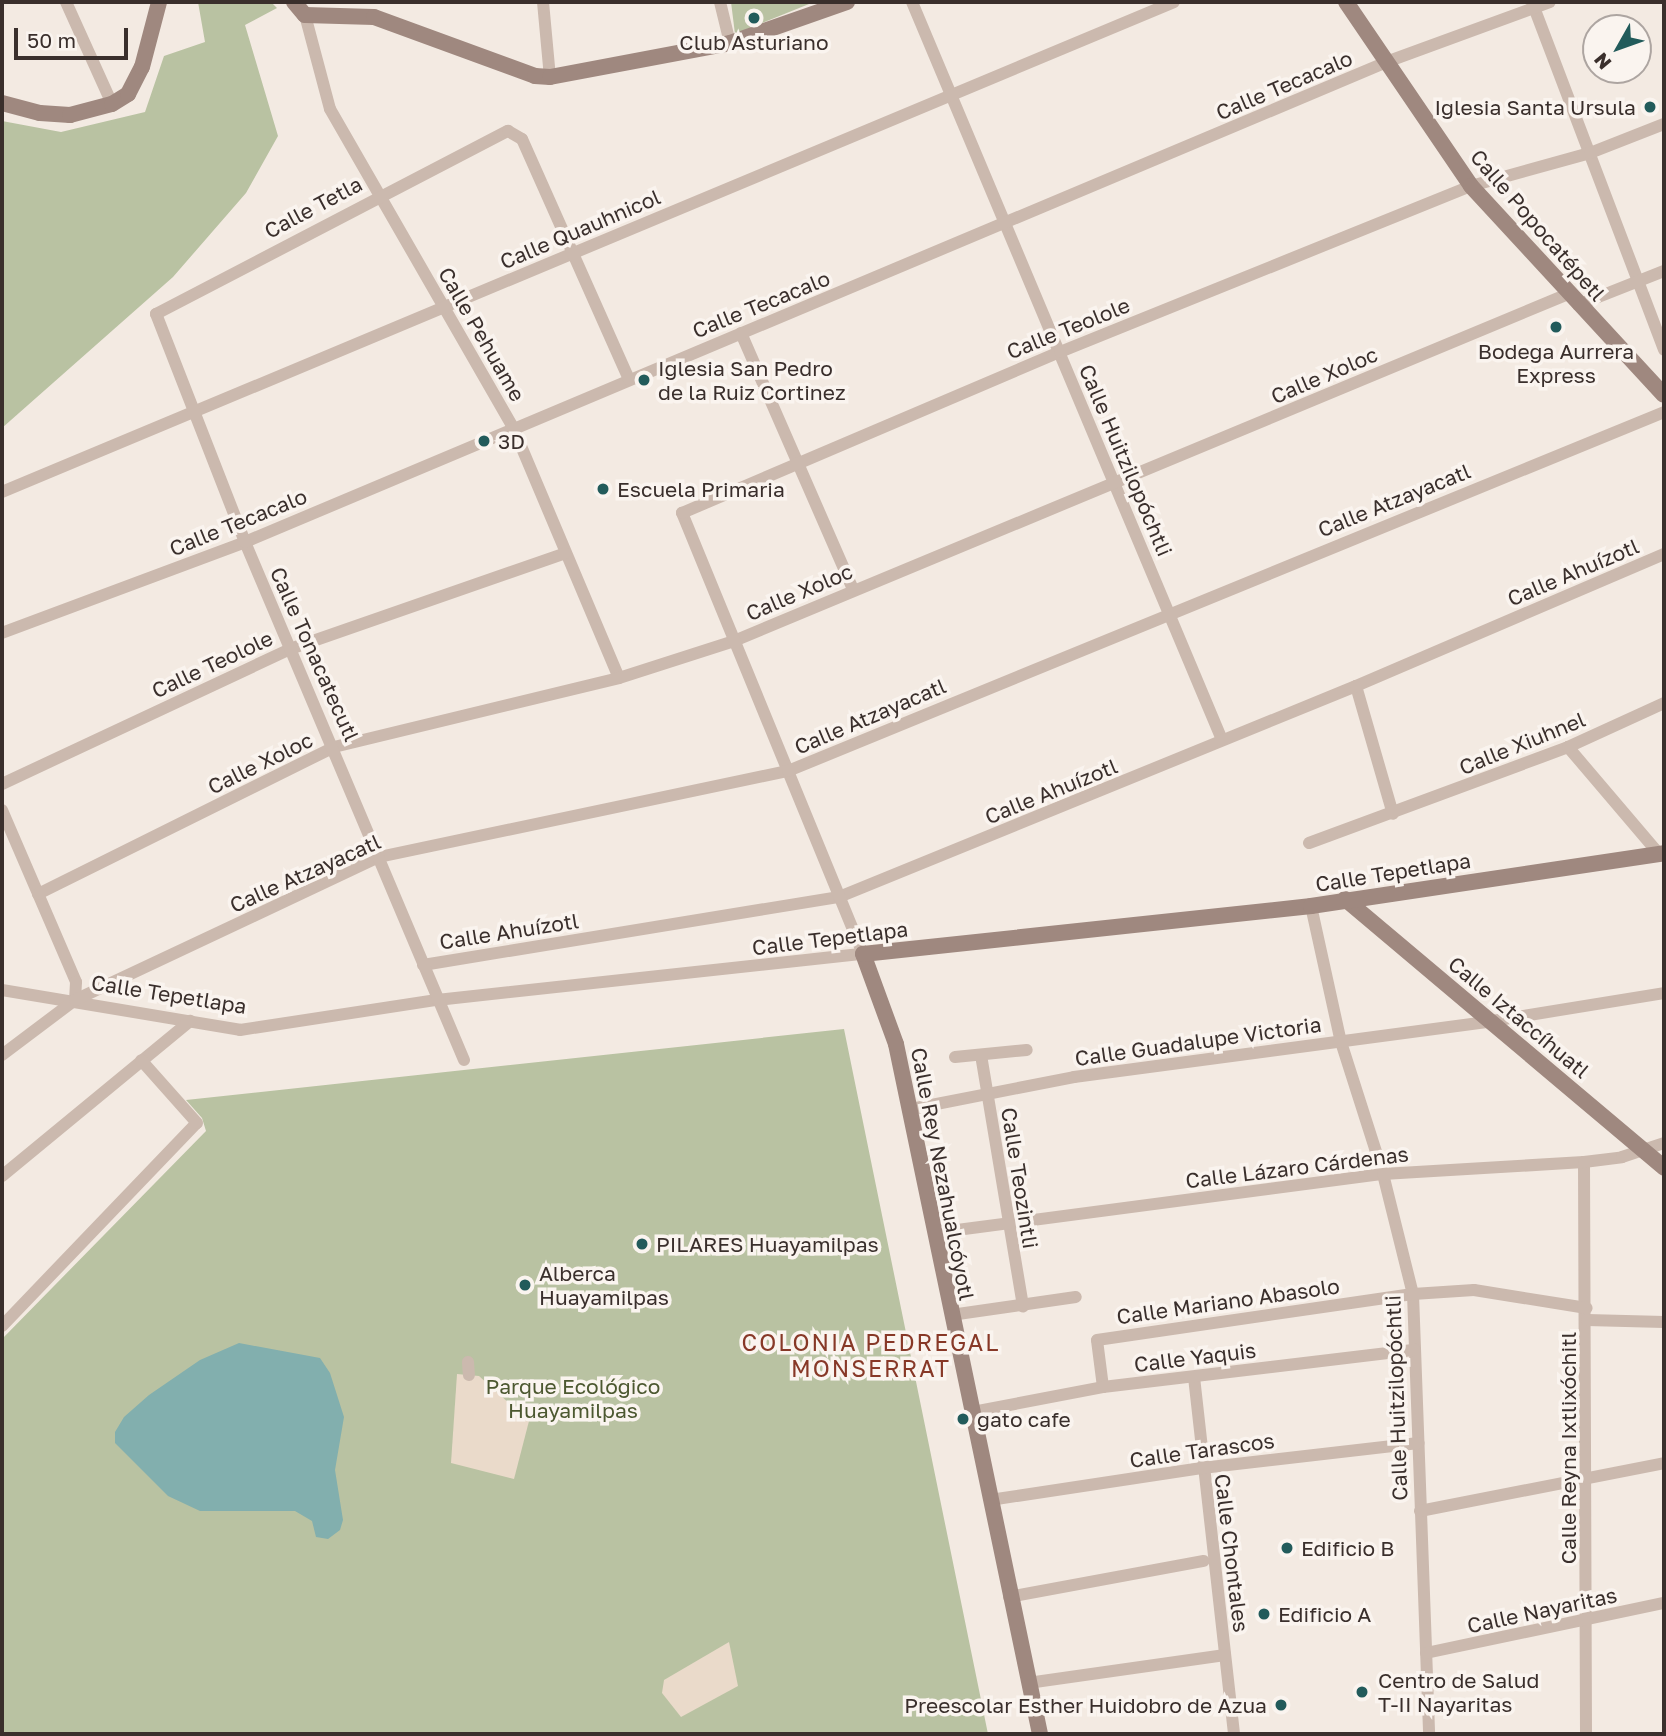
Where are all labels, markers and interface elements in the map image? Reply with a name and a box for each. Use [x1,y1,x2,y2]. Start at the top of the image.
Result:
marker: Club Asturiano [746,10,762,26]
scale bar [18,14,131,58]
north arrow [1582,14,1652,84]
text: 50 m [27,27,76,53]
place label: Club Asturiano [679,29,829,55]
street label: Calle Tecacalo [1212,45,1356,125]
text: N [1589,49,1616,74]
place label: Iglesia Santa Ursula [1434,94,1636,120]
marker: Iglesia Santa Ursula [1642,99,1658,115]
street label: Calle Popocatépetl [1465,144,1611,306]
street label: Calle Tetla [260,171,366,243]
street label: Calle Quauhnicol [496,184,664,274]
street label: Calle Pehuame [433,262,531,406]
street label: Calle Tecacalo [689,265,833,343]
street label: Calle Teolole [1003,292,1133,364]
marker: Bodega Aurrera Express [1548,319,1564,335]
place label: Bodega Aurrera Express [1478,338,1634,388]
street label: Calle Xoloc [1267,341,1381,409]
place label: Iglesia San Pedro de la Ruiz Cortinez [658,355,846,405]
street label: Calle Huitzilopóchtli [1074,360,1178,560]
marker: Iglesia San Pedro de la Ruiz Cortinez [636,372,652,388]
place label: 3D [498,428,525,454]
marker: 3D [476,433,492,449]
street label: Calle Atzayacatl [1314,458,1474,542]
place label: Escuela Primaria [617,476,785,502]
marker: Escuela Primaria [595,481,611,497]
street label: Calle Tecacalo [166,483,310,561]
street label: Calle Ahuízotl [1503,533,1643,611]
street label: Calle Xoloc [742,558,856,626]
street label: Calle Tonacatecutl [265,563,365,745]
street label: Calle Teolole [148,625,276,703]
street label: Calle Atzayacatl [790,673,950,759]
street label: Calle Xiuhnel [1455,706,1589,780]
street label: Calle Xoloc [204,727,316,799]
street label: Calle Ahuízotl [981,753,1121,829]
street label: Calle Atzayacatl [226,828,384,918]
street label: Calle Tepetlapa [1314,847,1472,897]
street label: Calle Ahuízotl [438,908,580,954]
street label: Calle Tepetlapa [751,916,909,960]
street label: Calle Iztaccíhuatl [1443,951,1595,1083]
street label: Calle Tepetlapa [90,969,248,1019]
street label: Calle Guadalupe Victoria [1073,1011,1323,1071]
street label: Calle Rey Nezahualcóyotl [906,1045,980,1303]
street label: Calle Teozintli [996,1106,1044,1250]
street label: Calle Lázaro Cárdenas [1184,1141,1410,1193]
place label: PILARES Huayamilpas [656,1231,879,1257]
marker: PILARES Huayamilpas [634,1236,650,1252]
place label: Alberca Huayamilpas [539,1260,669,1310]
street label: Calle Mariano Abasolo [1115,1273,1341,1329]
marker: Alberca Huayamilpas [517,1277,533,1293]
street label: Calle Huitzilopóchtli [1380,1295,1412,1501]
district label: COLONIA PEDREGAL MONSERRAT [744,1328,998,1382]
street label: Calle Reyna Ixtlixóchitl [1555,1332,1581,1564]
street label: Calle Yaquis [1133,1337,1257,1377]
park label: Parque Ecológico Huayamilpas [486,1373,660,1423]
place label: gato cafe [977,1406,1071,1432]
marker: gato cafe [955,1411,971,1427]
street label: Calle Tarascos [1128,1427,1276,1473]
street label: Calle Chontales [1210,1472,1254,1634]
place label: Edificio B [1301,1535,1394,1561]
marker: Edificio B [1279,1540,1295,1556]
street label: Calle Nayaritas [1465,1582,1619,1638]
place label: Edificio A [1278,1601,1371,1627]
marker: Edificio A [1256,1606,1272,1622]
place label: Centro de Salud T-II Nayaritas [1378,1667,1539,1717]
marker: Centro de Salud T-II Nayaritas [1352,1682,1372,1702]
place label: Preescolar Esther Huidobro de Azua [904,1692,1267,1718]
marker: Preescolar Esther Huidobro de Azua [1273,1697,1289,1713]

